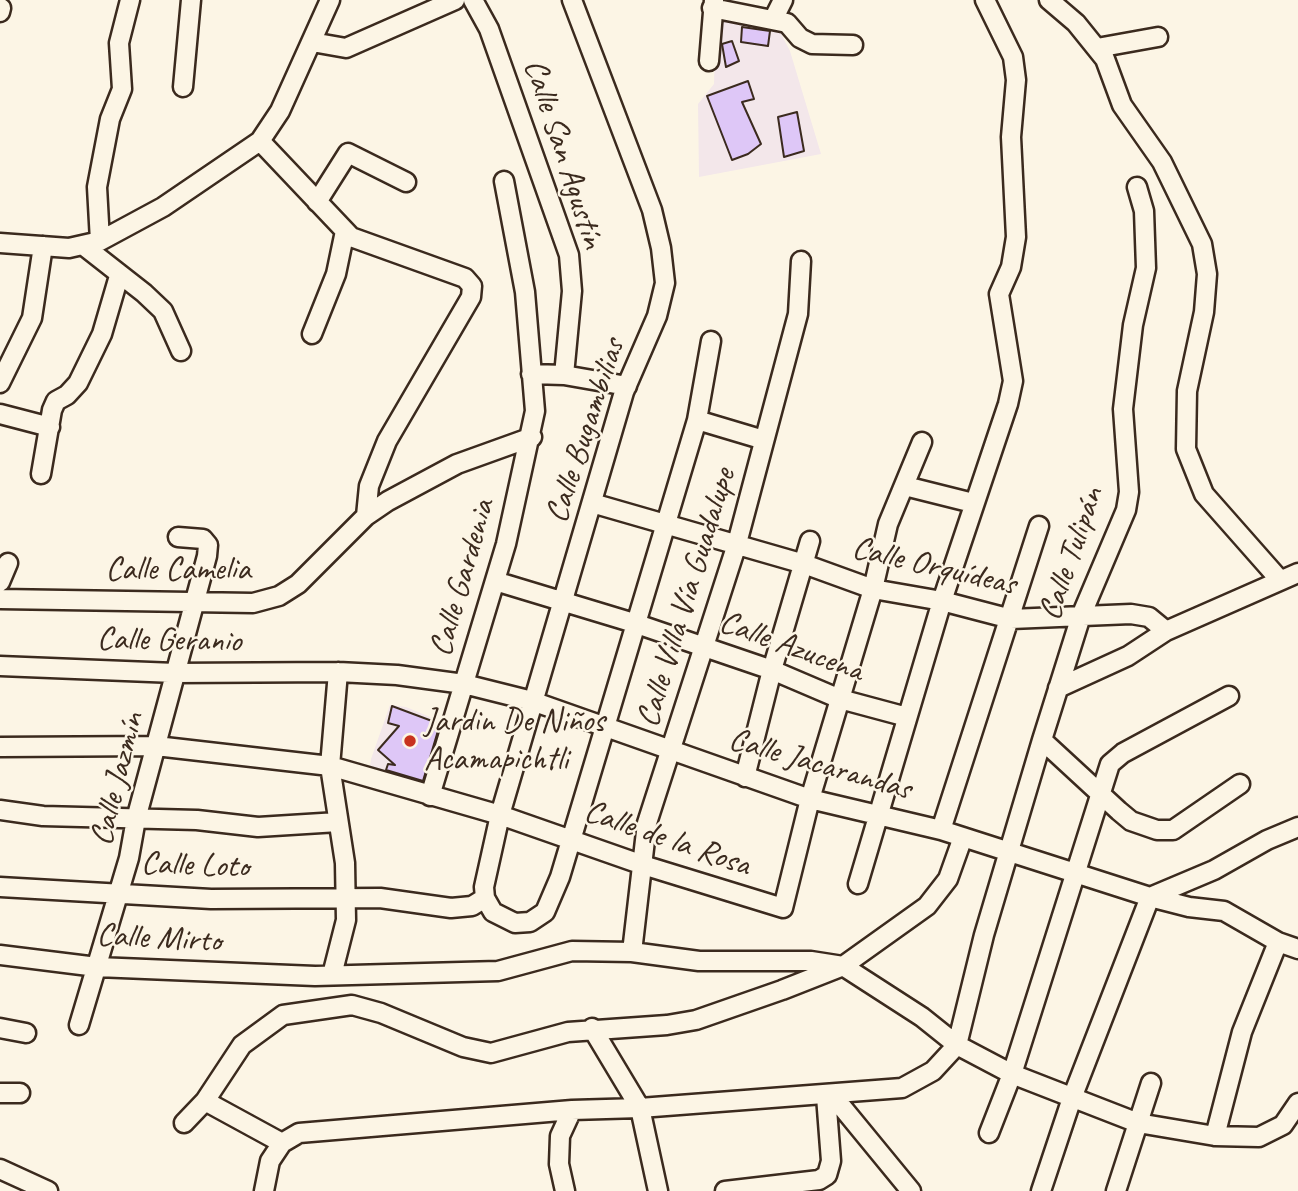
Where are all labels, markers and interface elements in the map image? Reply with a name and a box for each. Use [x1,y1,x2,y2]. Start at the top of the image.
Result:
street label: Calle San Agustín [514,54,612,254]
street label: Calle Bugambilias [538,334,634,528]
street label: Calle Villa Vía Guadalupe [629,464,745,732]
street label: Calle Tulipán [1031,482,1113,626]
street label: Calle Gardenia [422,495,504,661]
street label: Calle Orquídeas [848,529,1020,605]
street label: Calle Camelia [105,550,251,590]
street label: Calle Azucena [714,603,868,691]
street label: Calle Geranio [96,620,242,662]
place label: Jardin De Niños Acamapichtli [424,702,605,780]
street label: Calle Jazmín [82,708,154,850]
street label: Calle Jacarandas [724,720,916,810]
marker: Jardin De Niños Acamapichtli [402,733,418,749]
street label: Calle de la Rosa [579,792,755,886]
street label: Calle Loto [140,844,250,888]
street label: Calle Mirto [96,916,222,962]

